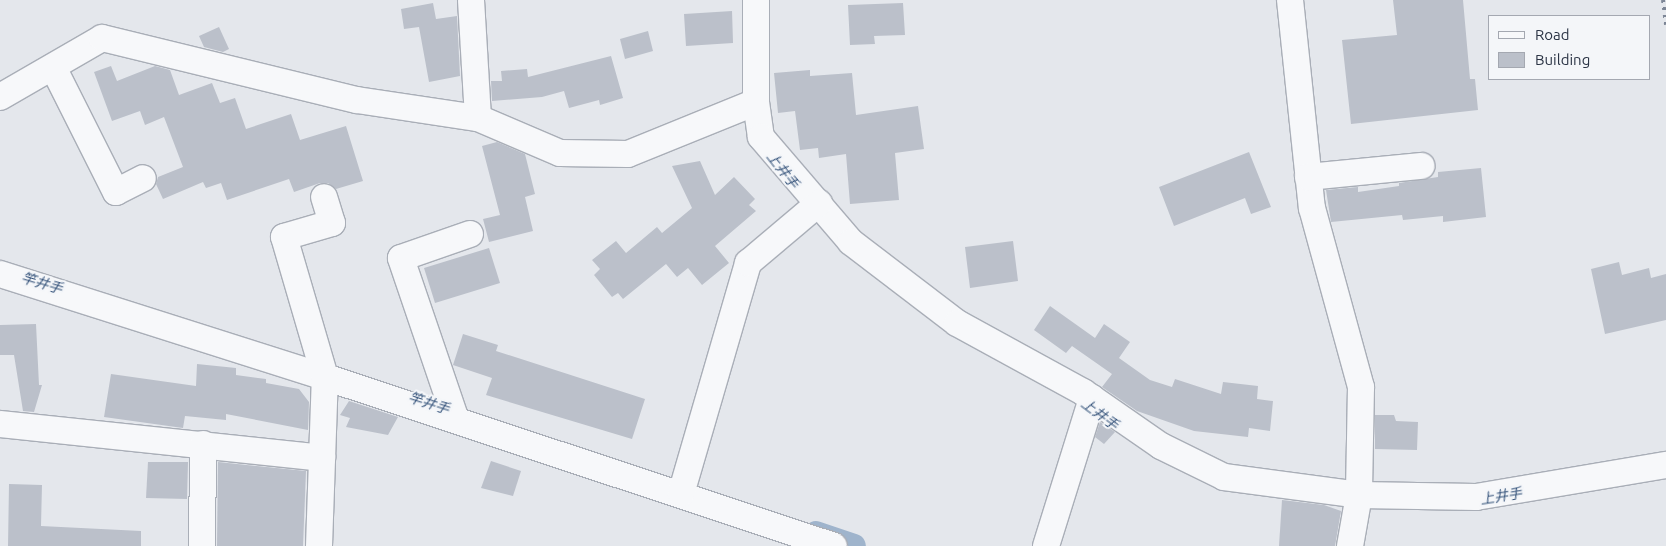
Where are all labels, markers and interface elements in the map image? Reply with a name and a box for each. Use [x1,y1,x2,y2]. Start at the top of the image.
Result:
legend [1488,15,1651,80]
text: Road [1535,26,1570,43]
text: Building [1535,51,1590,68]
water label: 上井手 [763,148,803,192]
water label: 竿井手 [19,269,65,297]
water label: 竿井手 [406,389,452,417]
water label: 上井手 [1078,395,1122,433]
water label: 上井手 [1479,484,1523,508]

